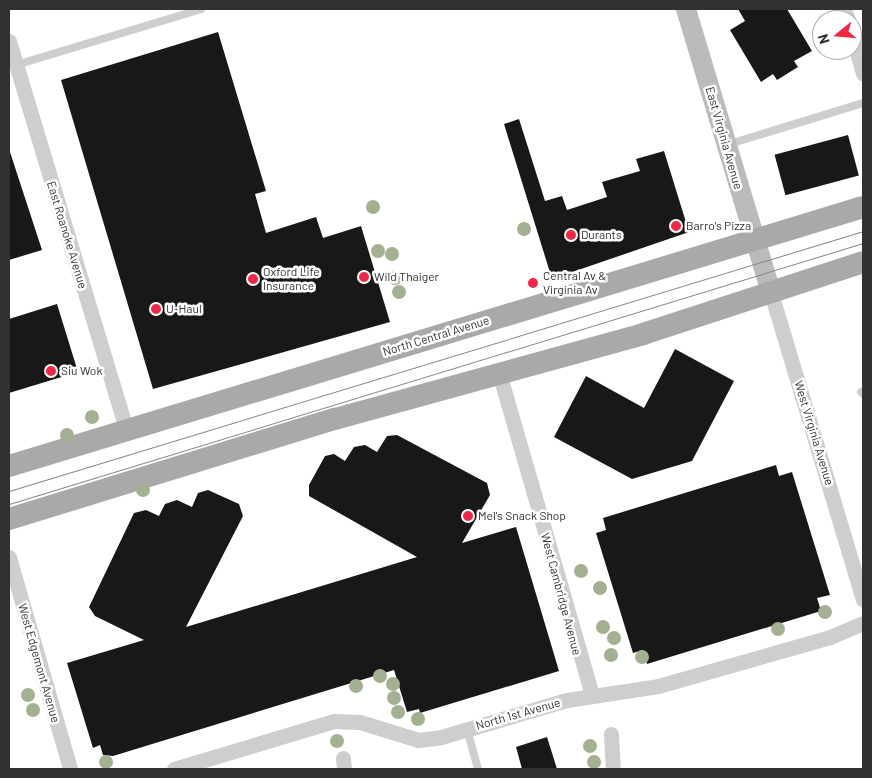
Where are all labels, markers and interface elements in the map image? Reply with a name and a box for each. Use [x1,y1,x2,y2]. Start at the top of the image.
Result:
north arrow [812,10,862,60]
text: N [814,32,833,46]
street label: East Virginia Avenue [702,85,746,191]
street label: East Roanoke Avenue [44,180,90,290]
place label: Barro's Pizza [686,219,751,233]
marker: Barro's Pizza [670,220,682,232]
place label: Durants [581,228,622,242]
marker: Durants [565,229,577,241]
place label: Oxford Life Insurance [263,265,320,293]
place label: Central Av & Virginia Av [543,269,606,297]
place label: Wild Thaiger [374,270,439,284]
marker: Wild Thaiger [358,271,370,283]
marker: Oxford Life Insurance [247,273,259,285]
marker: Central Av & Virginia Av [527,277,539,289]
place label: U-Haul [166,302,202,316]
marker: U-Haul [150,303,162,315]
street label: North Central Avenue [381,313,491,359]
place label: Siu Wok [61,364,102,378]
marker: Siu Wok [45,365,57,377]
street label: West Virginia Avenue [791,379,837,487]
place label: Mel's Snack Shop [478,509,566,523]
marker: Mel's Snack Shop [462,510,474,522]
street label: West Cambridge Avenue [538,531,584,657]
street label: West Edgemont Avenue [15,602,63,724]
street label: North 1st Avenue [474,695,562,733]

